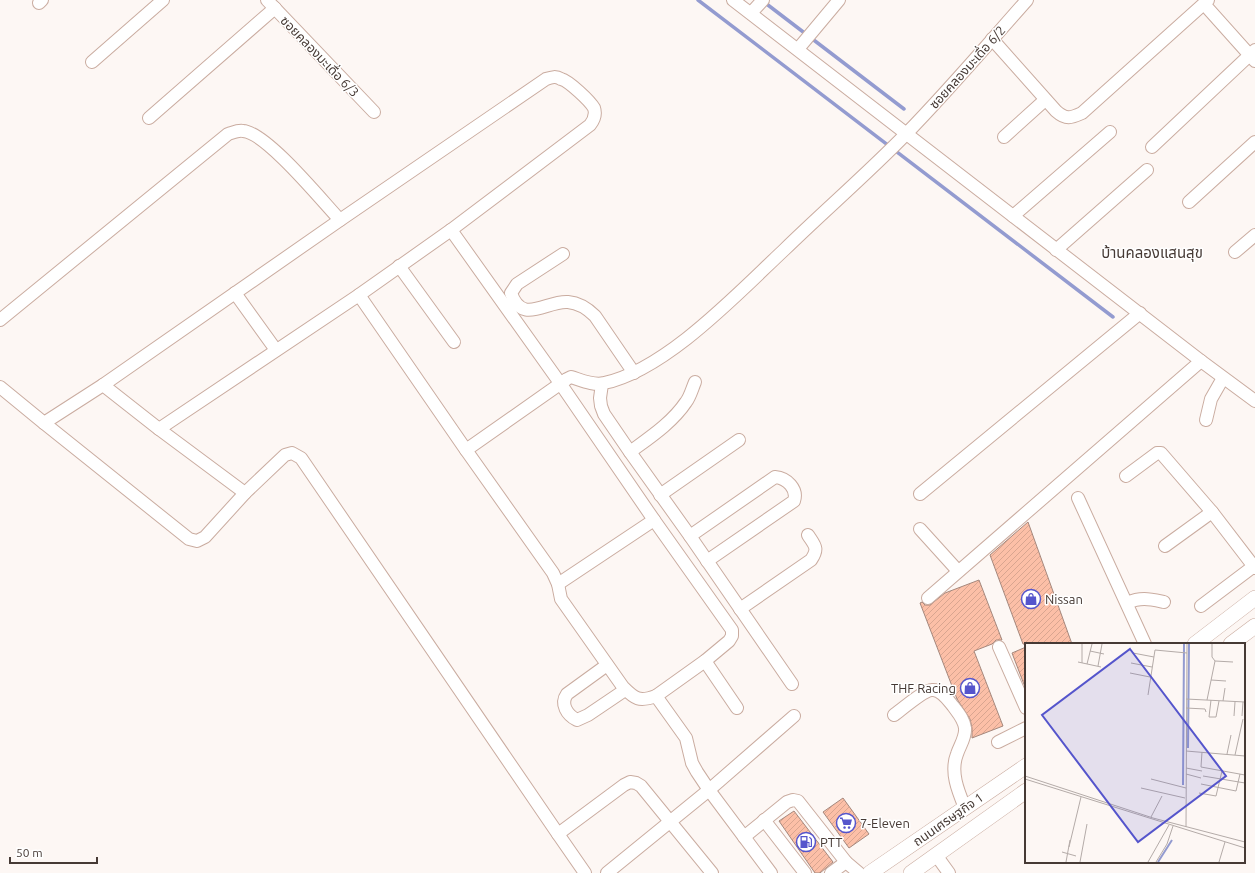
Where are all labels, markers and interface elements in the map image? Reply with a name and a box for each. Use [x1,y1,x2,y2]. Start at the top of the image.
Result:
street label: ซอยคลองมะเดื่อ 6/3 [278,12,363,99]
street label: ซอยคลองมะเดื่อ 6/2 [925,21,1008,111]
district label: บ้านคลองแสนสุข [1101,244,1203,262]
shop icon: Nissan [1020,588,1042,610]
place label: Nissan [1045,592,1083,606]
inset map [1025,643,1245,863]
shop icon: THF Racing [959,677,981,699]
place label: THF Racing [891,681,956,695]
street label: ถนนเศรษฐกิจ 1 [910,790,986,849]
supermarket icon: 7-Eleven [835,812,857,834]
place label: 7-Eleven [860,816,910,830]
fuel station icon: PTT [795,831,817,853]
place label: PTT [820,835,843,849]
scale bar [10,839,97,865]
text: 50 m [16,846,43,859]

